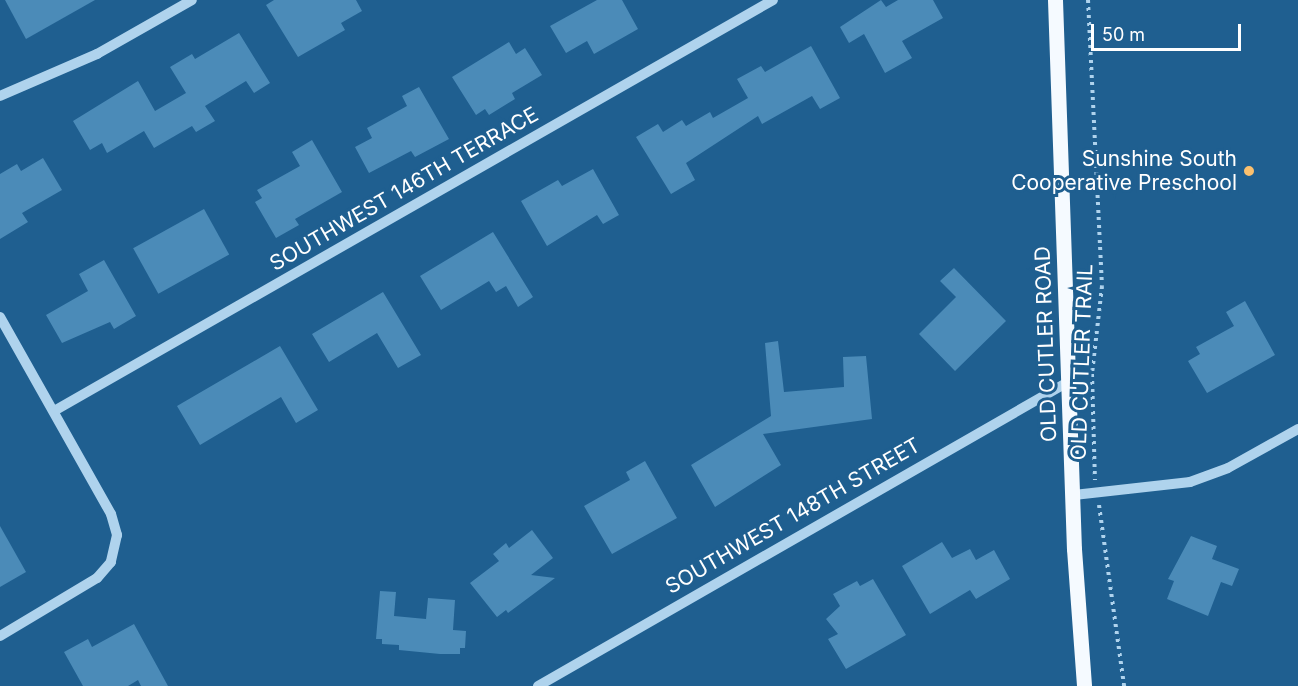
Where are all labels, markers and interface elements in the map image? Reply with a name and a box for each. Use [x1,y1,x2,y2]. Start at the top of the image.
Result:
scale bar [1094,12,1244,50]
text: 50 m [1102,24,1145,45]
street label: SOUTHWEST 146TH TERRACE [265,102,543,276]
place label: Sunshine South Cooperative Preschool [1011,146,1237,196]
marker: Sunshine South Cooperative Preschool [1242,164,1256,178]
street label: OLD CUTLER ROAD [1030,246,1062,442]
street label: OLD CUTLER TRAIL [1066,263,1098,461]
street label: SOUTHWEST 148TH STREET [661,433,925,599]

